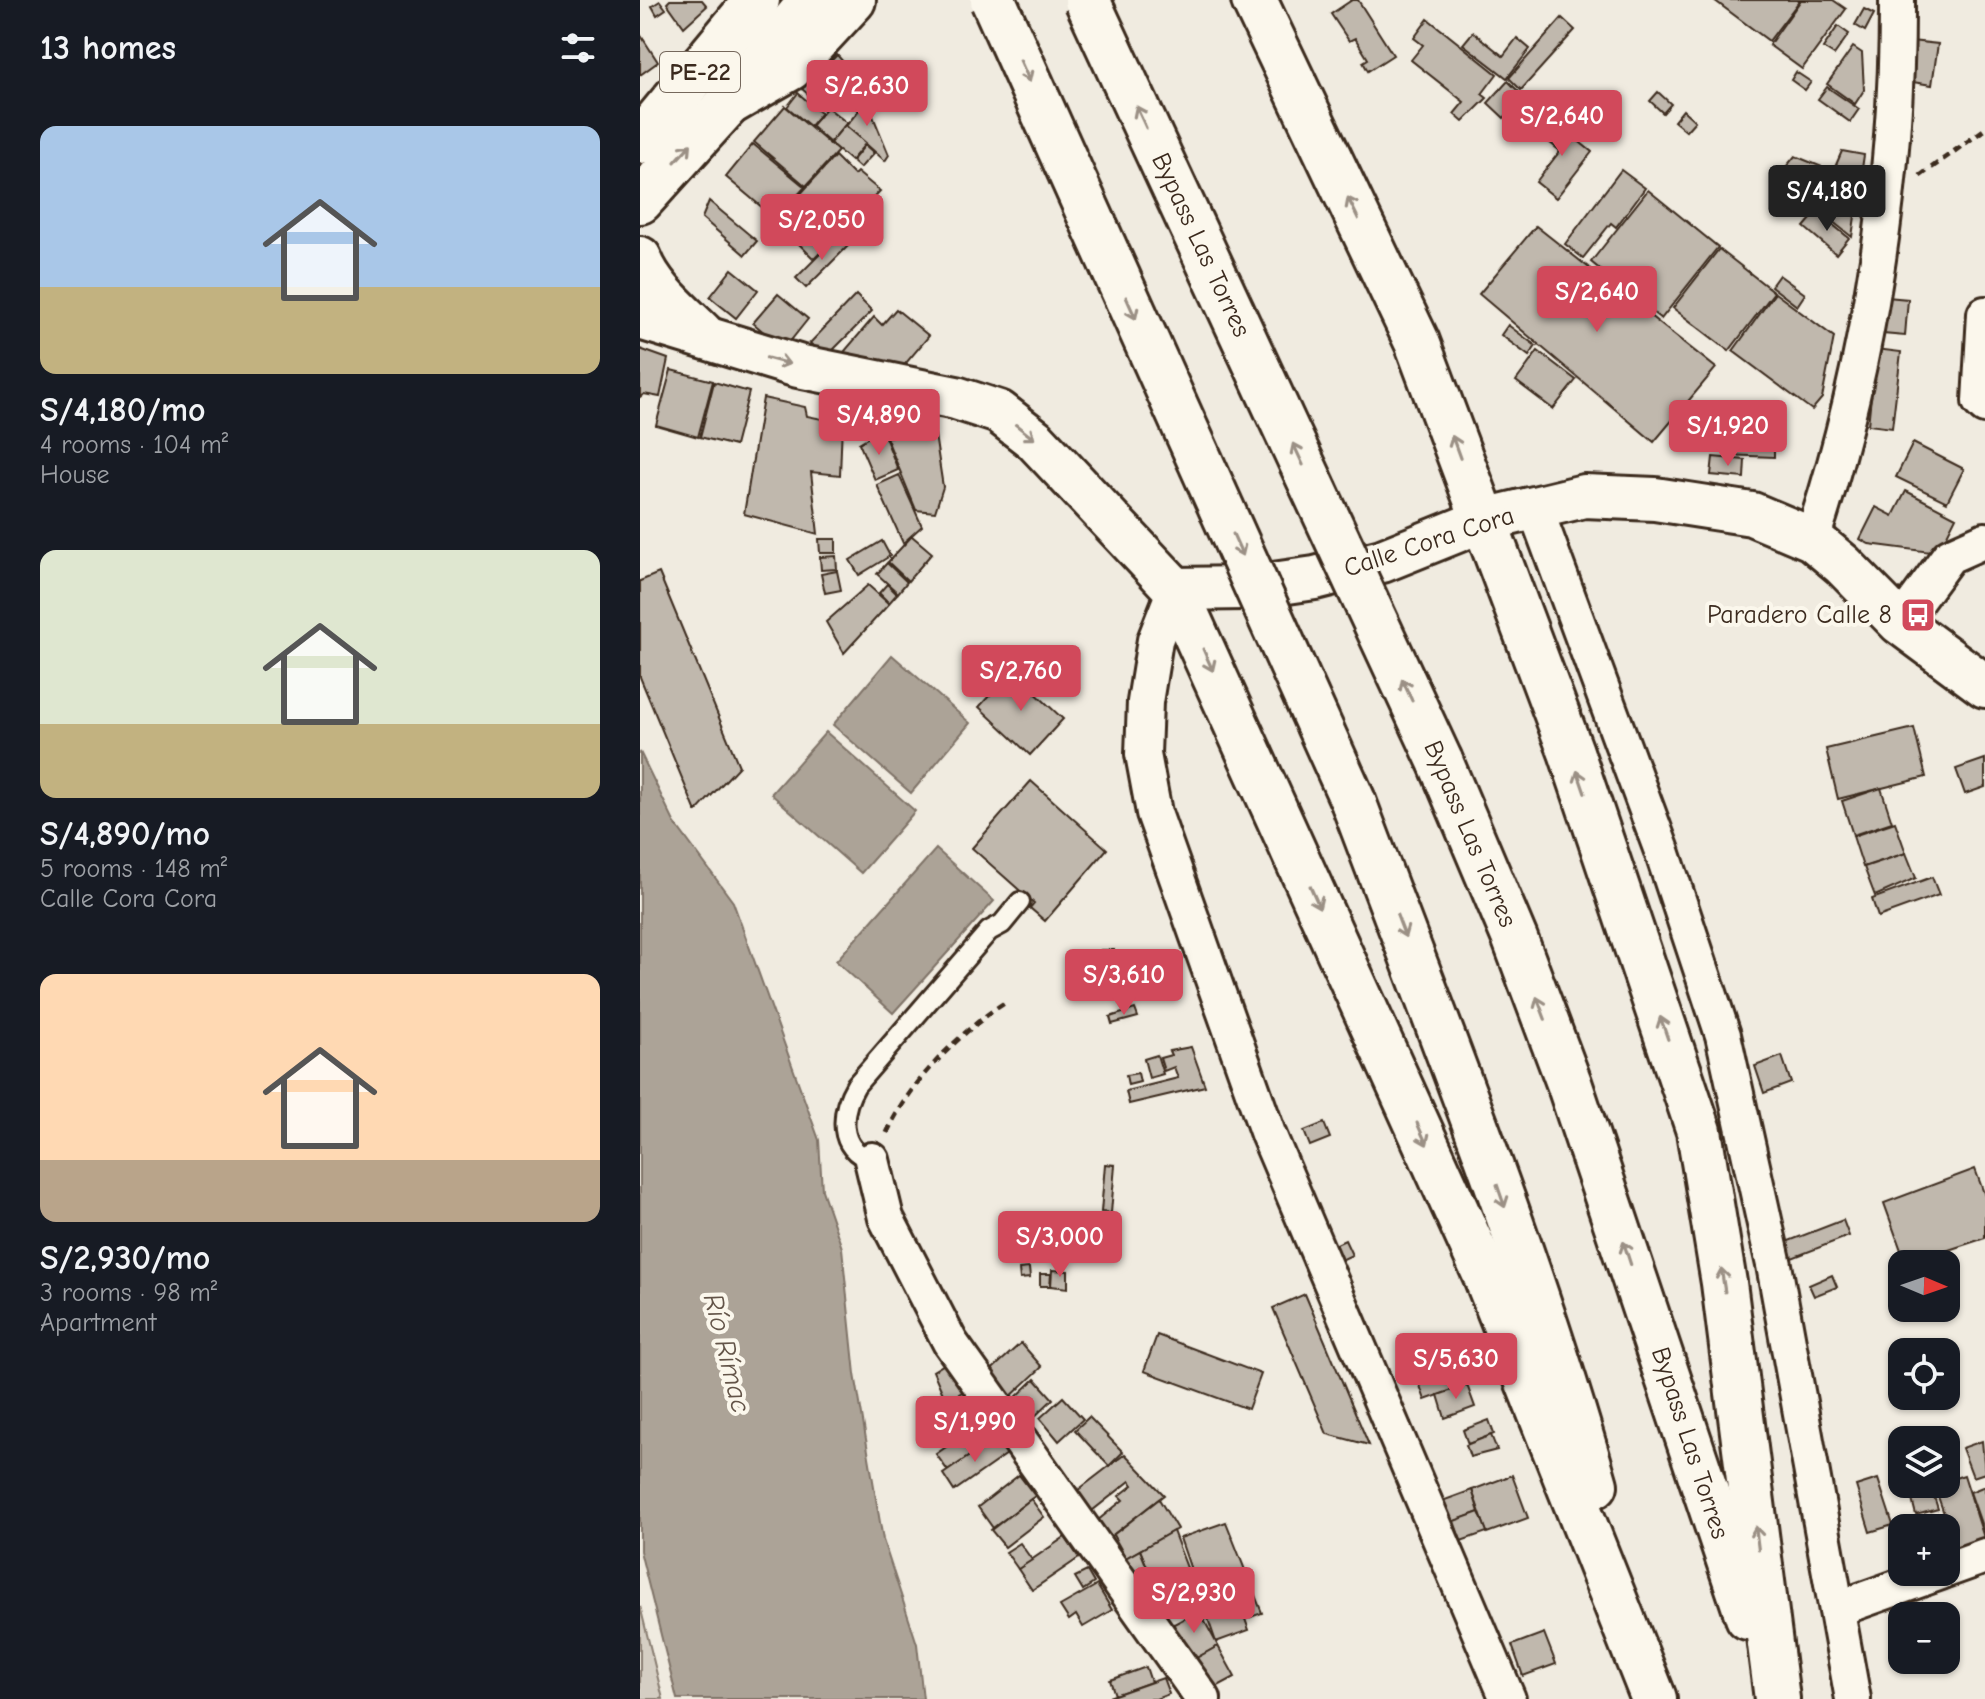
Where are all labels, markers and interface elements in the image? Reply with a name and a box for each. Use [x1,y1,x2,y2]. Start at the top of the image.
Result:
icon: filters [556,26,600,70]
text: 13 homes [40,28,176,68]
road number: PE-22 [660,52,740,92]
one-way arrow [1018,58,1033,83]
pin: S/2,630 [793,60,941,128]
text: S/2,630 [825,71,909,101]
pin: S/2,640 [1488,90,1636,158]
text: S/2,640 [1520,101,1604,131]
one-way arrow [1133,105,1148,129]
one-way arrow [674,143,692,163]
street label: Bypass Las Torres [1145,148,1257,342]
pin: S/4,180 [1753,165,1901,233]
text: S/4,180 [1786,176,1868,206]
icon: home [248,178,392,322]
pin: S/2,050 [748,194,896,262]
one-way arrow [1345,197,1361,221]
text: S/2,050 [778,205,866,235]
pin: S/2,640 [1523,266,1671,334]
text: S/2,640 [1555,277,1639,307]
one-way arrow [1125,295,1140,320]
one-way arrow [764,354,790,369]
pin: S/4,890 [805,389,953,457]
text: S/4,180/mo [40,390,206,430]
text: S/4,890 [837,400,921,430]
pin: S/1,920 [1654,400,1802,468]
text: S/1,920 [1687,411,1769,441]
one-way arrow [1014,423,1035,441]
text: 4 rooms · 104 m² [40,430,228,460]
one-way arrow [1448,435,1463,460]
one-way arrow [1290,442,1305,466]
text: House [40,460,110,490]
street label: Calle Cora Cora [1340,500,1518,584]
one-way arrow [1231,533,1246,557]
bus stop icon: Paradero Calle 8 [1899,596,1937,634]
place label: Paradero Calle 8 [1707,600,1892,630]
icon: home [248,602,392,746]
pin: S/2,760 [947,645,1095,713]
one-way arrow [1201,647,1216,672]
text: S/2,760 [980,656,1062,686]
one-way arrow [1399,678,1414,702]
street label: Bypass Las Torres [1417,736,1523,932]
one-way arrow [1573,769,1588,794]
text: S/4,890/mo [40,814,210,854]
text: 5 rooms · 148 m² [40,854,227,884]
text: Calle Cora Cora [40,884,217,914]
one-way arrow [1308,884,1323,909]
one-way arrow [1394,913,1409,938]
pin: S/3,610 [1050,949,1198,1017]
text: S/3,610 [1083,960,1165,990]
one-way arrow [1533,996,1547,1021]
one-way arrow [1656,1016,1670,1041]
icon: home [248,1026,392,1170]
one-way arrow [1415,1122,1430,1146]
one-way arrow [1494,1183,1509,1208]
pin: S/3,000 [986,1211,1134,1279]
text: S/3,000 [1016,1222,1104,1252]
text: S/2,930/mo [40,1238,210,1278]
one-way arrow [1619,1241,1634,1266]
north arrow [1888,1250,1960,1322]
map controls [1888,1250,1960,1674]
one-way arrow [1715,1268,1730,1294]
text: 3 rooms · 98 m² [40,1278,217,1308]
water label: Río Rímac [697,1290,757,1416]
text: Apartment [40,1308,156,1338]
pin: S/5,630 [1382,1333,1530,1401]
button: locate [1888,1338,1960,1410]
street label: Bypass Las Torres [1645,1343,1735,1543]
text: S/5,630 [1413,1344,1499,1374]
pin: S/1,990 [901,1396,1049,1464]
text: S/1,990 [934,1407,1016,1437]
button: layers [1888,1426,1960,1498]
button: + [1888,1514,1960,1586]
one-way arrow [1749,1526,1764,1551]
pin: S/2,930 [1120,1567,1268,1635]
text: S/2,930 [1152,1578,1236,1608]
button: − [1888,1602,1960,1674]

